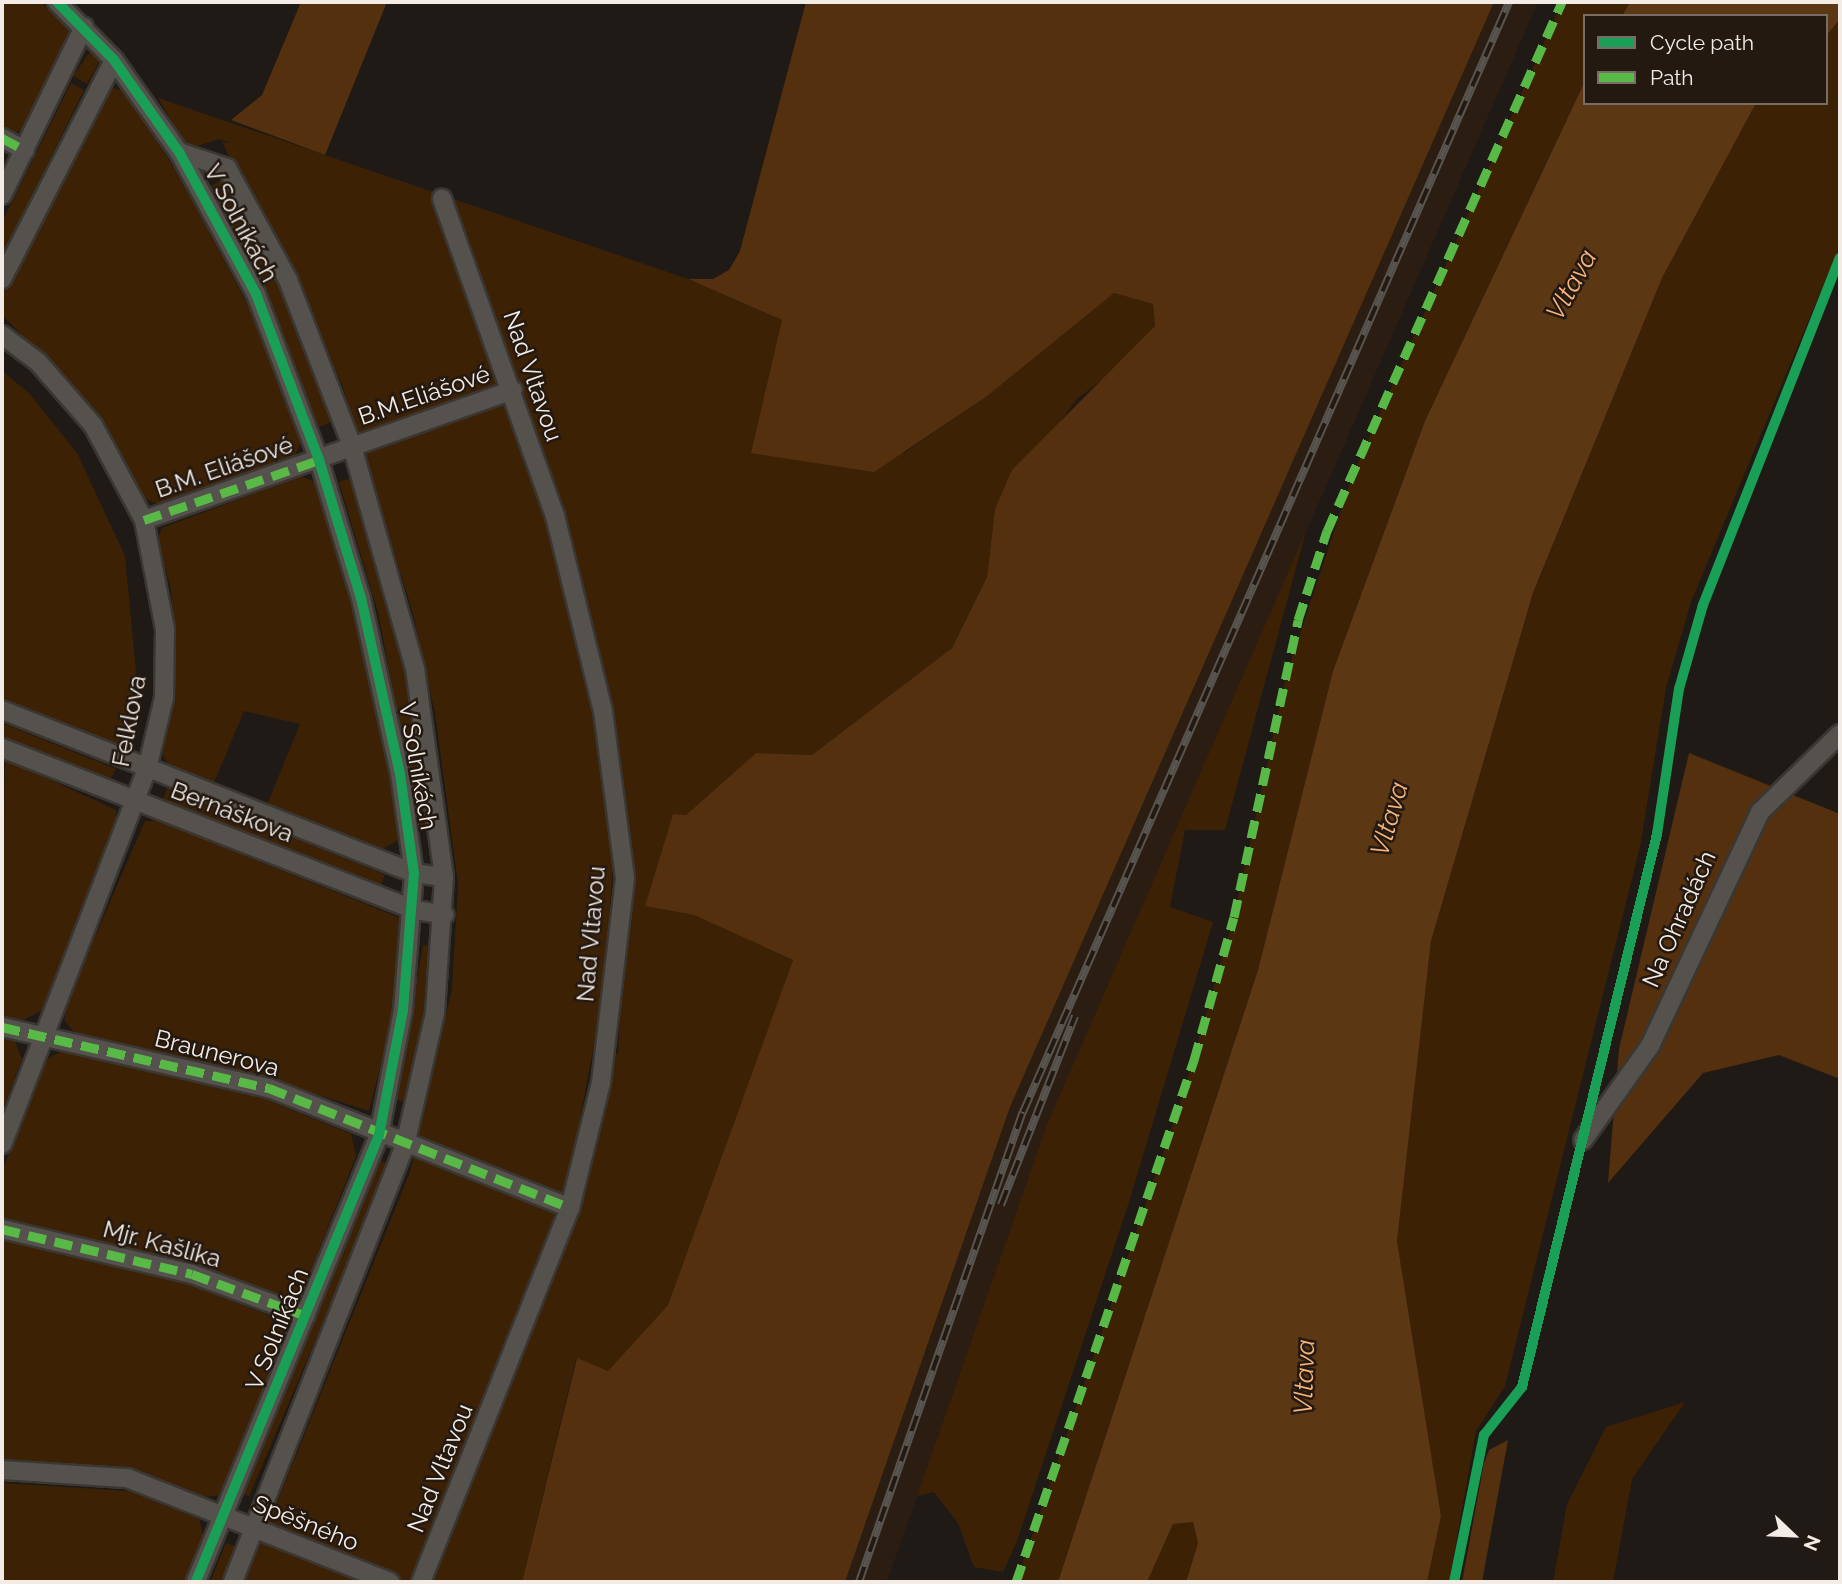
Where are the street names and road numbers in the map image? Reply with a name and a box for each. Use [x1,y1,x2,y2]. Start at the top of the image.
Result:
street label: V Solníkách [198,159,284,287]
street label: Nad Vltavou [497,307,569,445]
street label: B.M.Eliášové [354,359,494,431]
street label: B.M. Eliášové [151,430,297,504]
street label: Felklova [106,673,152,769]
street label: V Solníkách [393,700,443,832]
street label: Bernáškova [167,776,297,848]
street label: Na Ohradách [1636,846,1722,992]
street label: Nad Vltavou [571,865,611,1003]
street label: Braunerova [152,1024,282,1082]
street label: Mjr. Kašlíka [100,1214,224,1274]
street label: V Solníkách [239,1263,315,1395]
street label: Nad Vltavou [401,1399,479,1537]
street label: Spěšného [249,1489,363,1557]

